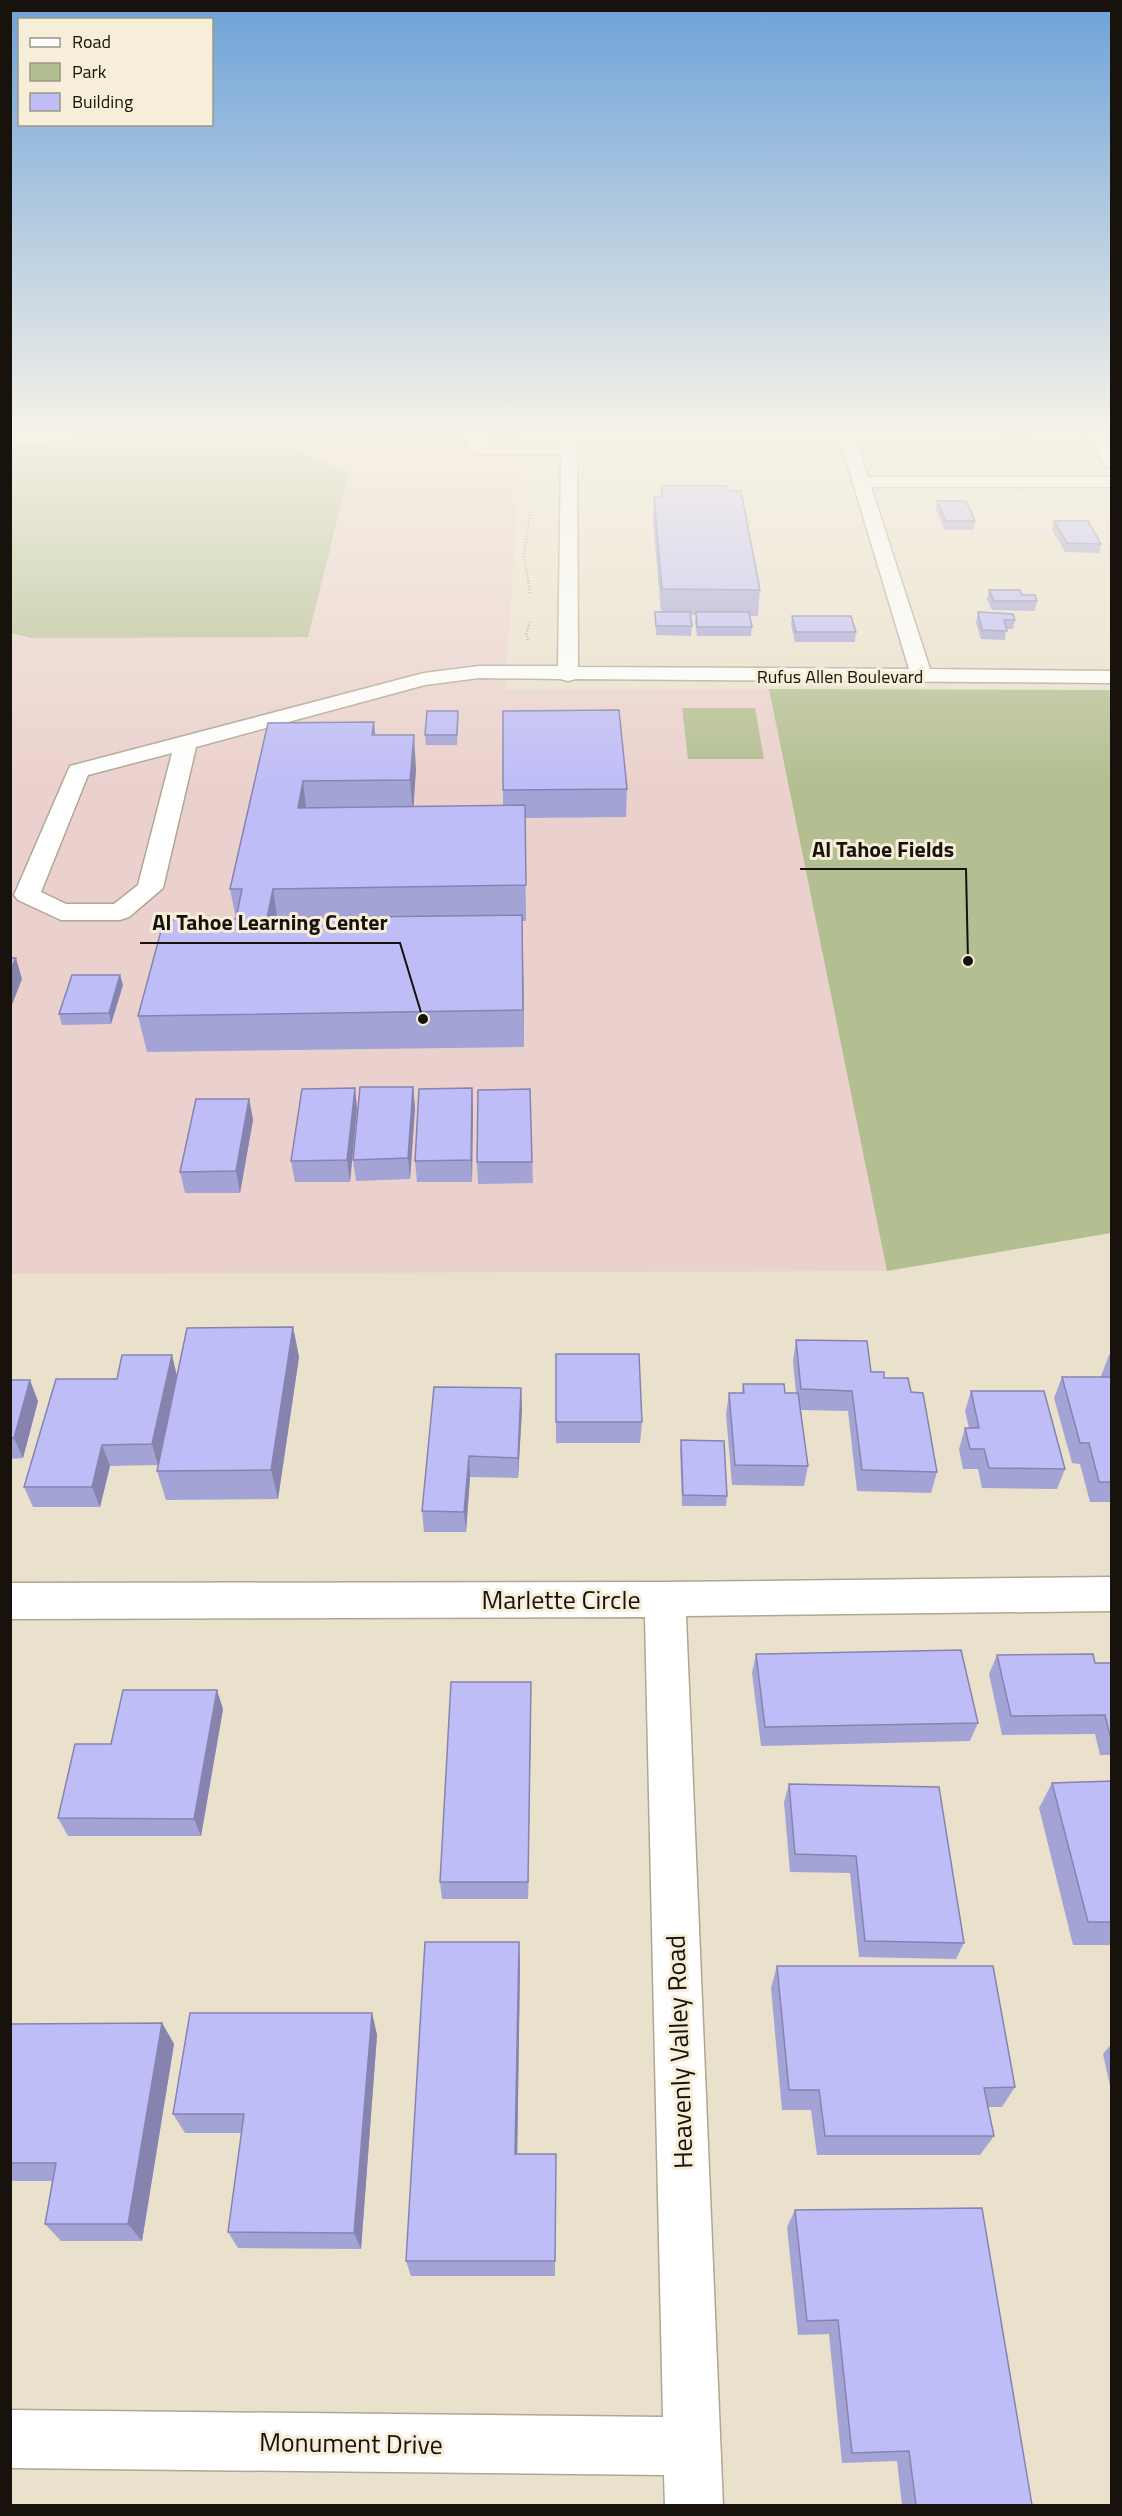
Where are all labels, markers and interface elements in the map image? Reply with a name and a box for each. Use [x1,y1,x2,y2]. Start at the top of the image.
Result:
legend [18,18,213,126]
text: Road [72,28,111,55]
text: Park [72,58,107,85]
text: Building [72,88,133,115]
street label: Rufus Allen Boulevard [757,663,923,690]
callout: Al Tahoe Fields [800,829,966,869]
text: Al Tahoe Fields [812,832,954,866]
callout: Al Tahoe Learning Center [140,903,400,943]
text: Al Tahoe Learning Center [152,905,388,939]
street label: Marlette Circle [481,1580,641,1619]
street label: Heavenly Valley Road [655,1934,703,2170]
street label: Monument Drive [259,2422,443,2464]

